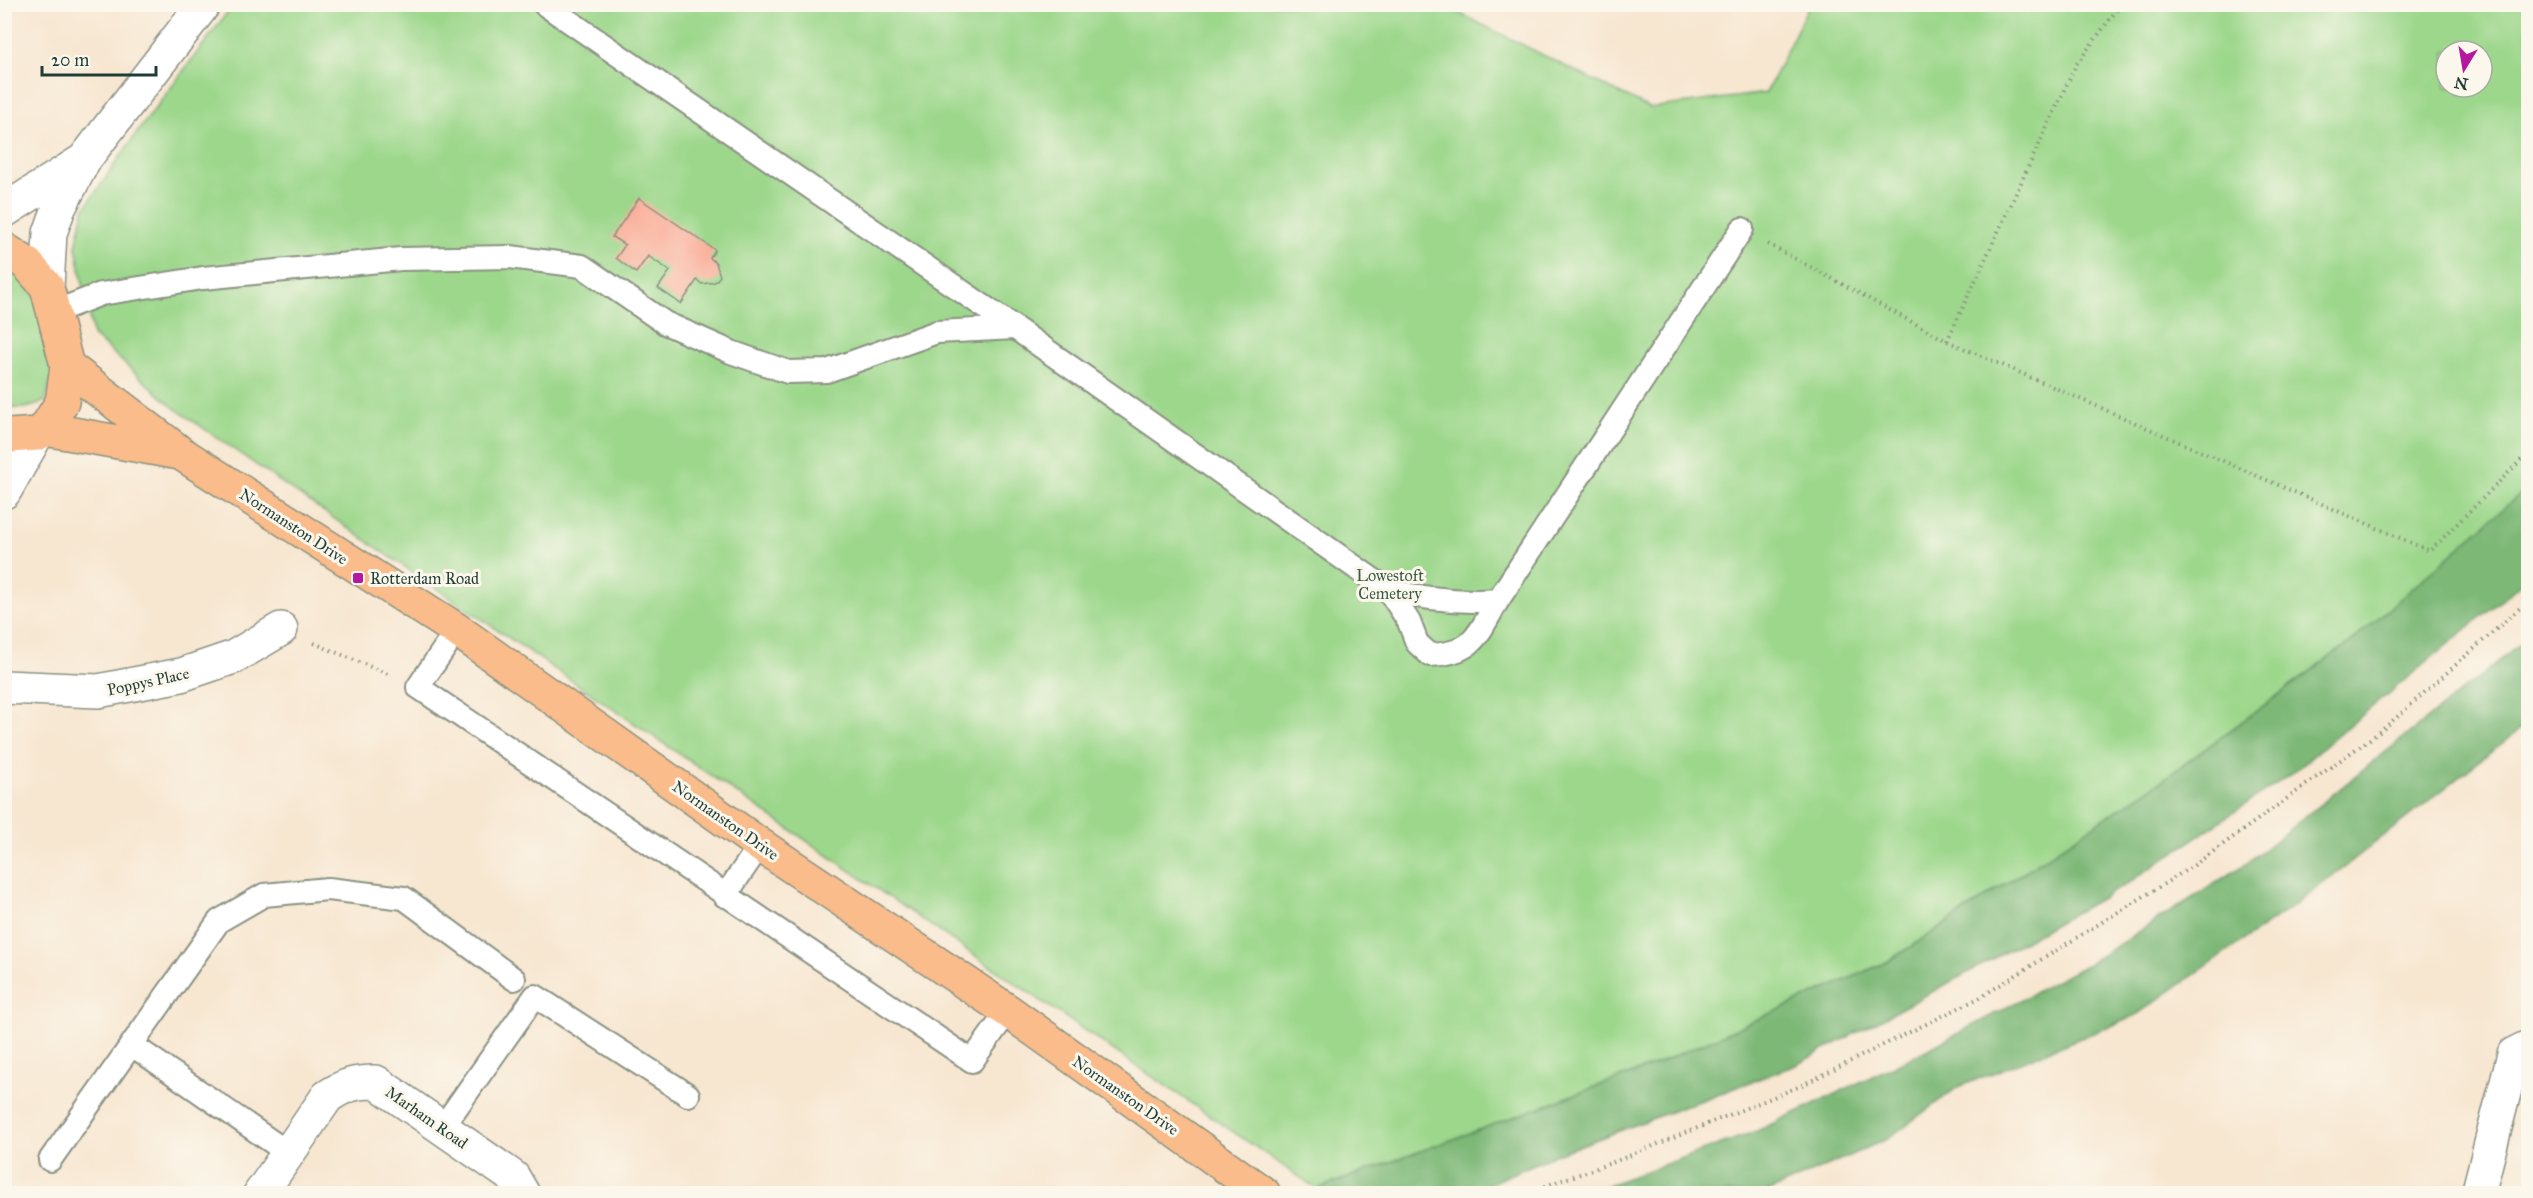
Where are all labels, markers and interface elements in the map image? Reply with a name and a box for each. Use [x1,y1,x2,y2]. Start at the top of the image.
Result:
scale bar [42,39,156,77]
north arrow [2434,39,2494,99]
text: 20 m [51,49,89,71]
text: N [2452,73,2470,94]
street label: Normanston Drive [236,484,352,569]
park label: Lowestoft Cemetery [1356,566,1424,603]
place label: Rotterdam Road [370,569,479,588]
marker: Rotterdam Road [351,571,365,585]
street label: Poppys Place [105,663,191,699]
street label: Normanston Drive [669,777,783,864]
street label: Normanston Drive [1069,1052,1183,1139]
street label: Marham Road [382,1082,471,1153]

